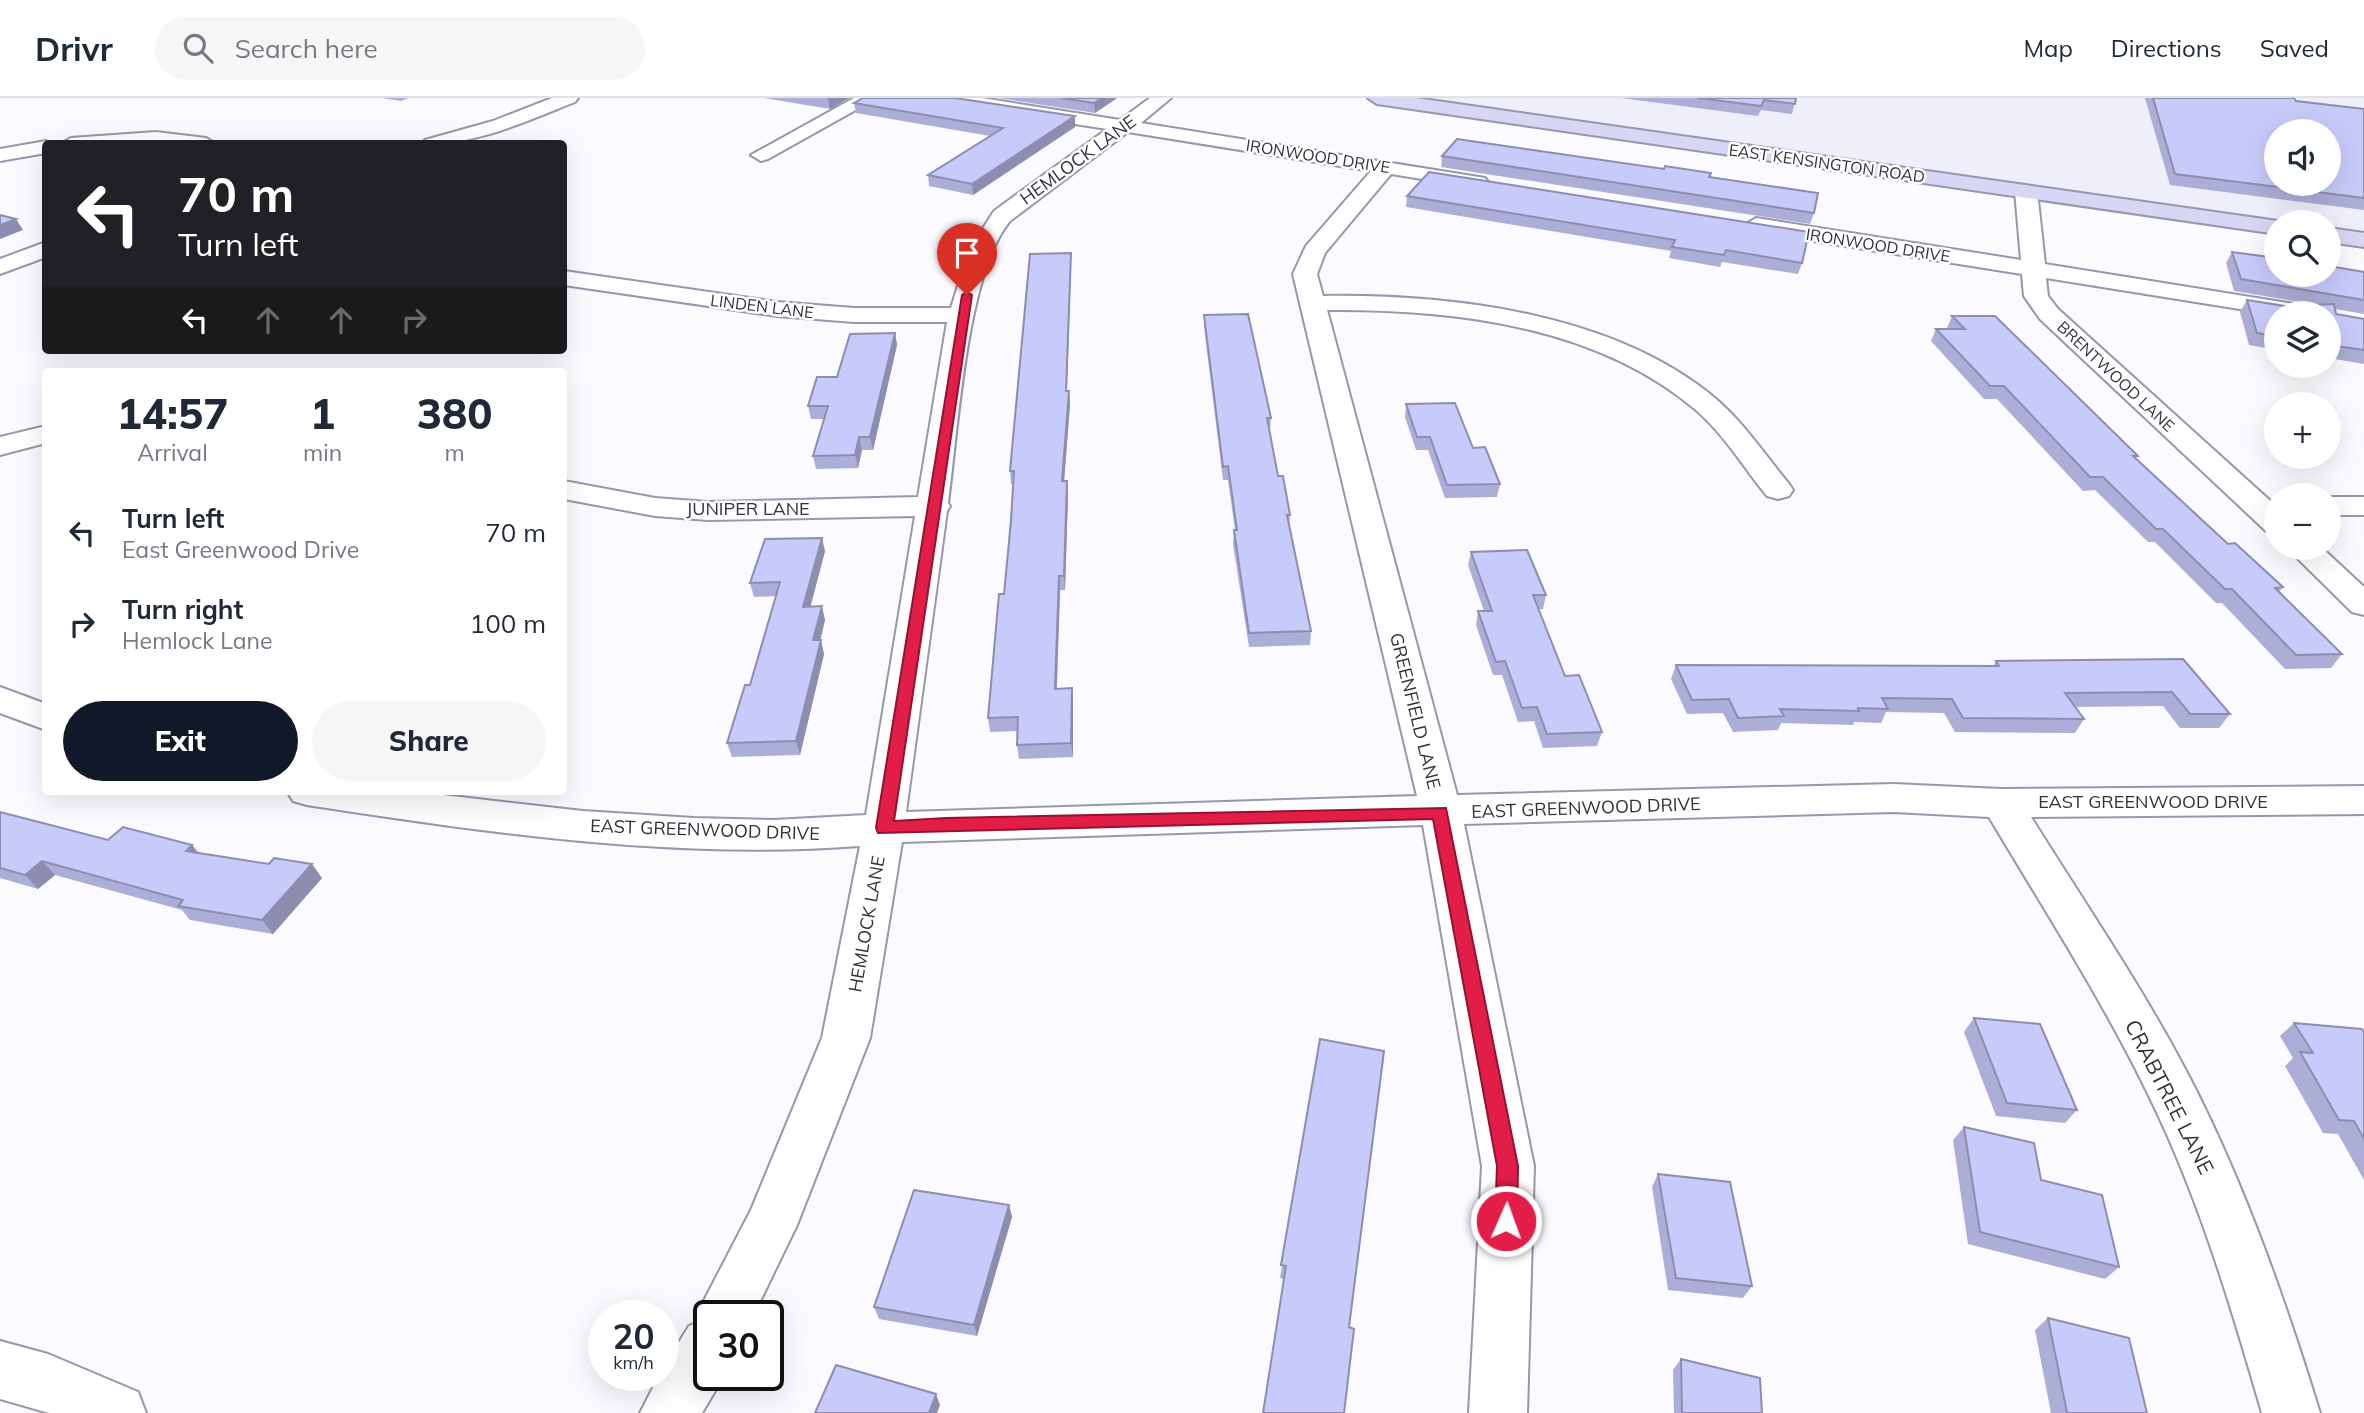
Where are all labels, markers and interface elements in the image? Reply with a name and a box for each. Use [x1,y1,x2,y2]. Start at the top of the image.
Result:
search box [155,17,645,80]
text: Drivr [35,28,113,69]
icon: search [179,29,217,67]
text: Search here [235,32,378,65]
text: Map [2023,33,2073,63]
text: Directions [2111,33,2222,63]
text: Saved [2260,33,2329,63]
street label: HEMLOCK LANE [1015,110,1140,209]
map controls [2264,119,2341,560]
button: sound [2264,119,2341,196]
street label: IRONWOOD DRIVE [1245,135,1391,177]
street label: EAST KENSINGTON ROAD [1728,139,1926,187]
text: 70 m [178,163,294,224]
icon: left [63,168,154,259]
button: search [2264,210,2341,287]
pin [937,223,997,295]
text: Turn left [178,224,298,264]
street label: IRONWOOD DRIVE [1805,224,1951,266]
icon: arrive [948,234,986,272]
street label: LINDEN LANE [709,290,815,322]
icon: left [176,301,214,339]
icon: ahead [249,301,287,339]
icon: ahead [322,301,360,339]
icon: right [395,301,433,339]
button: layers [2264,301,2341,378]
street label: BRENTWOOD LANE [2053,316,2179,436]
text: 14:57 [117,387,228,440]
text: 1 [310,387,335,440]
text: 380 [417,387,492,440]
button: + [2264,392,2341,469]
text: Arrival [137,438,208,467]
text: min [303,438,342,467]
text: m [444,438,465,467]
button: − [2264,483,2341,560]
street label: JUNIPER LANE [686,497,810,520]
text: Turn left [122,502,224,535]
icon: left [63,514,101,552]
text: 70 m [485,516,546,549]
text: East Greenwood Drive [122,535,359,564]
text: Turn right [122,593,243,626]
icon: right [63,605,101,643]
text: 100 m [470,607,546,640]
text: Hemlock Lane [122,626,273,655]
street label: GREENFIELD LANE [1385,630,1446,791]
button: Exit [63,701,298,781]
button: Share [312,701,546,781]
street label: EAST GREENWOOD DRIVE [2038,790,2268,813]
street label: EAST GREENWOOD DRIVE [1471,792,1701,823]
street label: EAST GREENWOOD DRIVE [590,814,820,845]
street label: HEMLOCK LANE [843,854,890,994]
street label: CRABTREE LANE [2120,1015,2220,1178]
position arrow [1469,1184,1543,1258]
speed limit sign: 30 [693,1300,784,1391]
text: 20 [612,1314,655,1358]
text: km/h [613,1351,654,1374]

